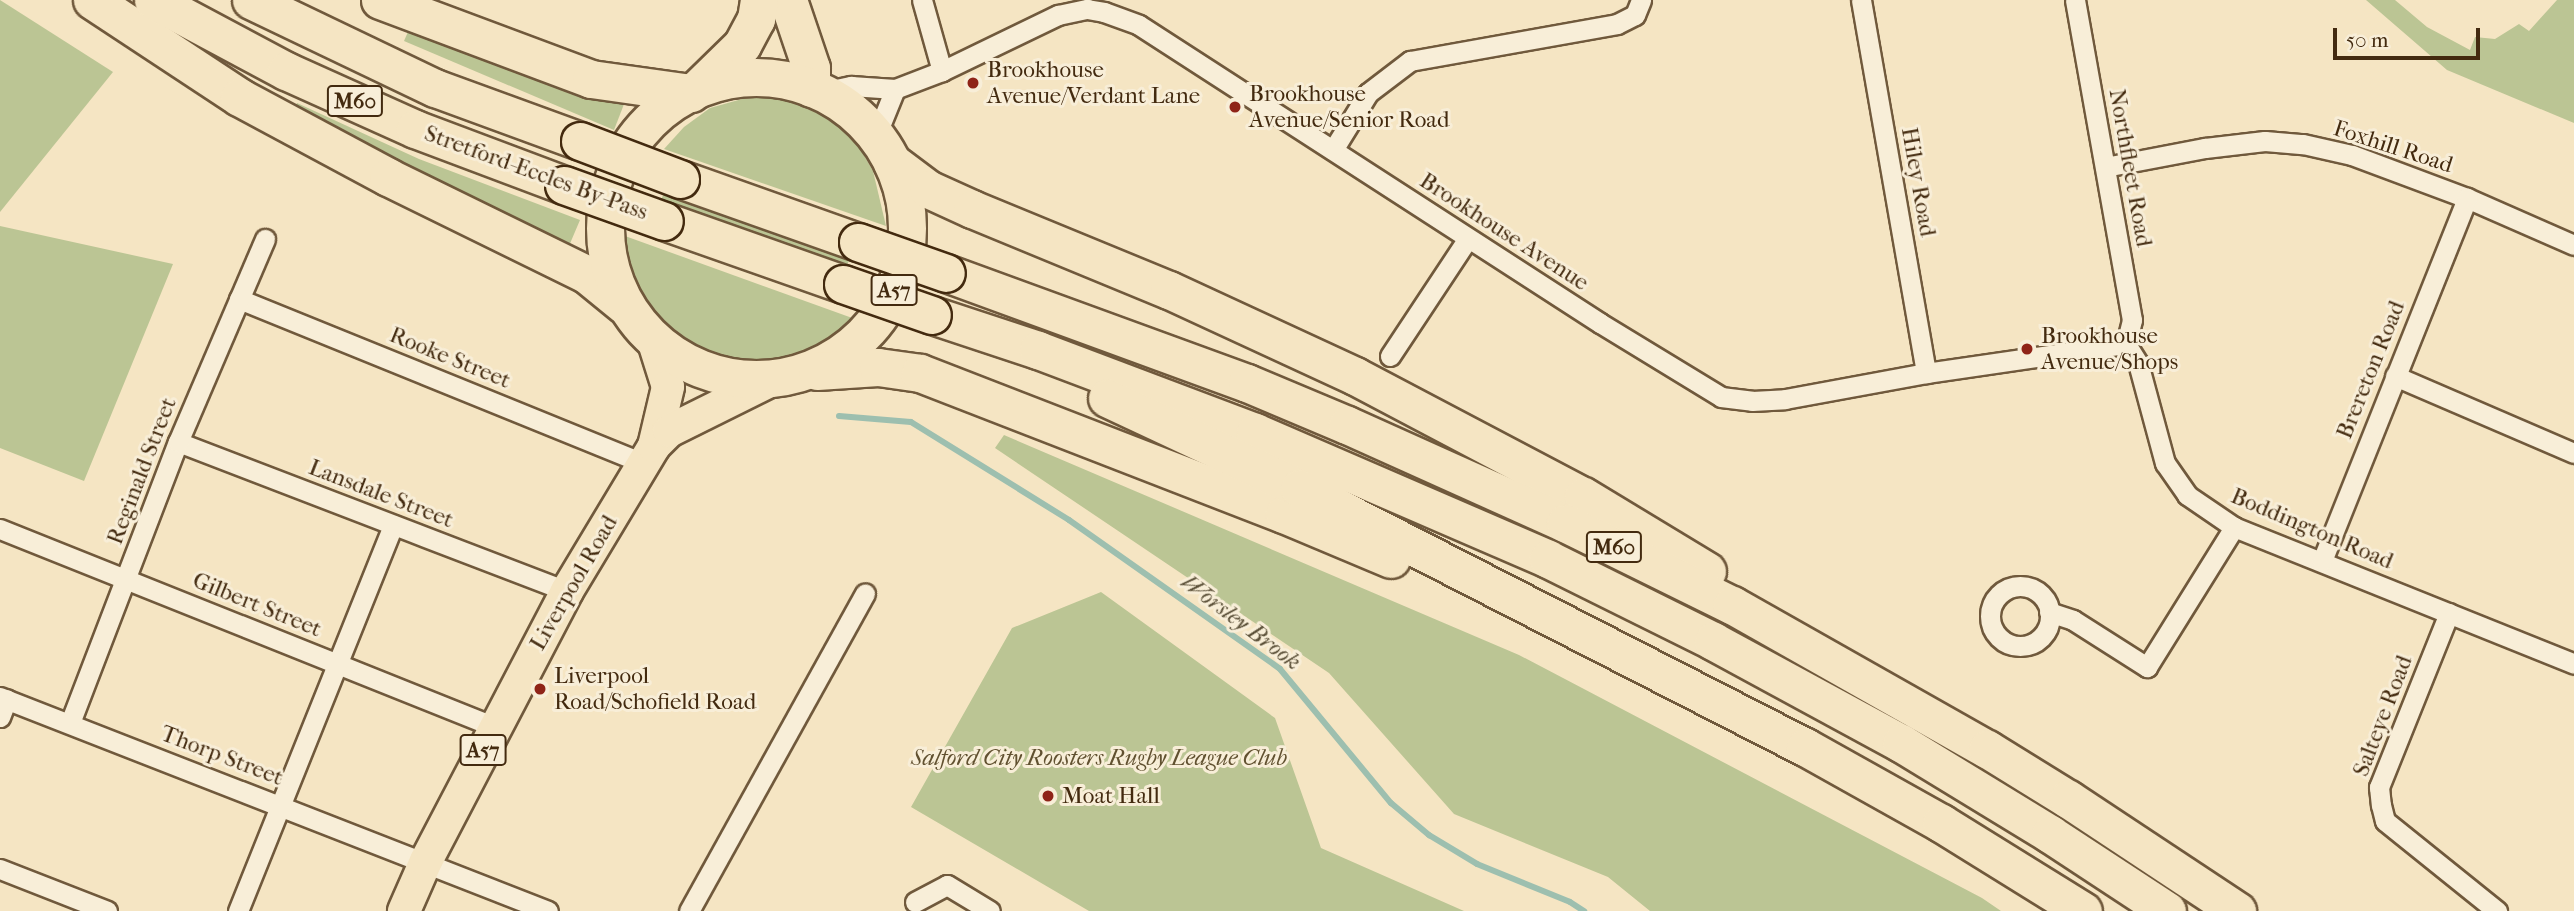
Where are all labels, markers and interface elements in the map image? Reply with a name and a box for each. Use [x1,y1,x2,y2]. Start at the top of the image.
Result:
scale bar [2336,14,2483,58]
text: 50 m [2346,28,2389,52]
place label: Brookhouse Avenue/Verdant Lane [987,56,1200,110]
marker: Brookhouse Avenue/Verdant Lane [965,75,981,91]
place label: Brookhouse Avenue/Senior Road [1249,80,1449,134]
road number: M60 [325,84,385,119]
street label: Northfleet Road [2103,87,2157,249]
marker: Brookhouse Avenue/Senior Road [1227,99,1243,115]
street label: Foxhill Road [2330,115,2456,179]
street label: Stretford-Eccles By-Pass [421,120,651,226]
street label: Hiley Road [1895,125,1941,239]
street label: Brookhouse Avenue [1414,167,1594,297]
road number: A57 [870,272,918,308]
street label: Brereton Road [2331,297,2411,443]
street label: Rooke Street [385,321,515,395]
place label: Brookhouse Avenue/Shops [2041,322,2178,376]
marker: Brookhouse Avenue/Shops [2019,341,2035,357]
street label: Reginald Street [101,394,183,548]
street label: Lansdale Street [305,454,457,534]
street label: Boddington Road [2227,482,2397,576]
street label: Liverpool Road [524,511,624,655]
road number: M60 [1584,530,1644,564]
street label: Gilbert Street [189,567,325,643]
water label: Worsley Brook [1175,567,1307,677]
street label: Salteye Road [2347,652,2419,780]
place label: Liverpool Road/Schofield Road [554,662,756,716]
marker: Liverpool Road/Schofield Road [532,681,548,697]
street label: Thorp Street [157,720,287,792]
road number: A57 [458,732,508,768]
park label: Salford City Roosters Rugby League Club [911,744,1287,772]
place label: Moat Hall [1062,782,1160,810]
marker: Moat Hall [1040,788,1056,804]

